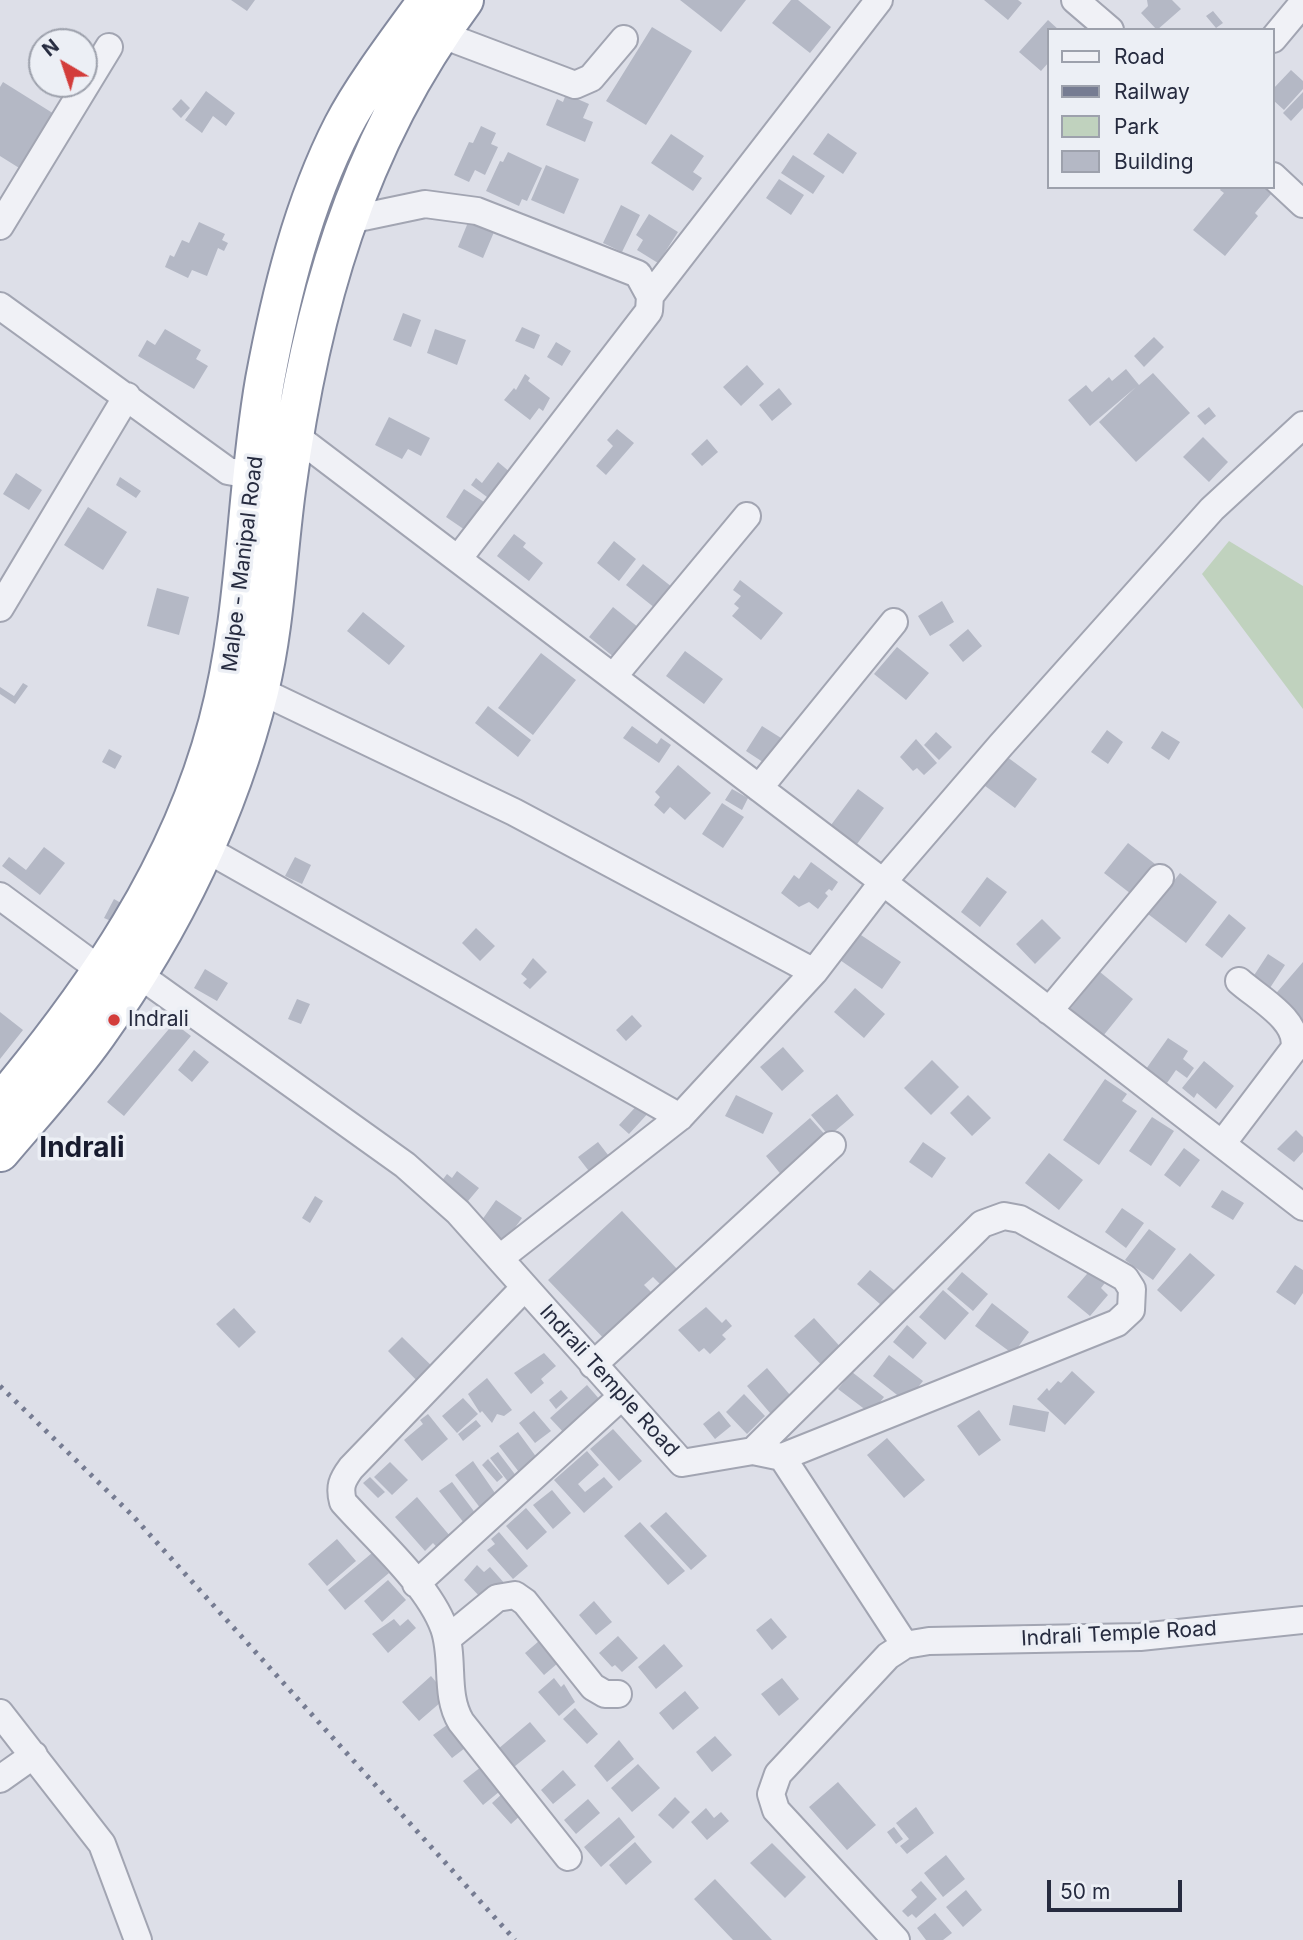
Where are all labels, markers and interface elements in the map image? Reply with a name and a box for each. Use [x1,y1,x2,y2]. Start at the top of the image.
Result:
north arrow [28,28,98,98]
legend [1048,28,1275,189]
text: N [38,34,64,61]
text: Road [1114,44,1165,69]
text: Railway [1114,79,1190,104]
text: Park [1114,114,1159,139]
text: Building [1114,149,1194,174]
street label: Malpe - Manipal Road [217,455,269,673]
place label: Indrali [128,1007,189,1033]
marker: Indrali [106,1012,122,1028]
district label: Indrali [39,1132,125,1166]
street label: Indrali Temple Road [534,1300,684,1462]
street label: Indrali Temple Road [1020,1616,1218,1652]
scale bar [1051,1867,1186,1911]
text: 50 m [1060,1879,1110,1904]

